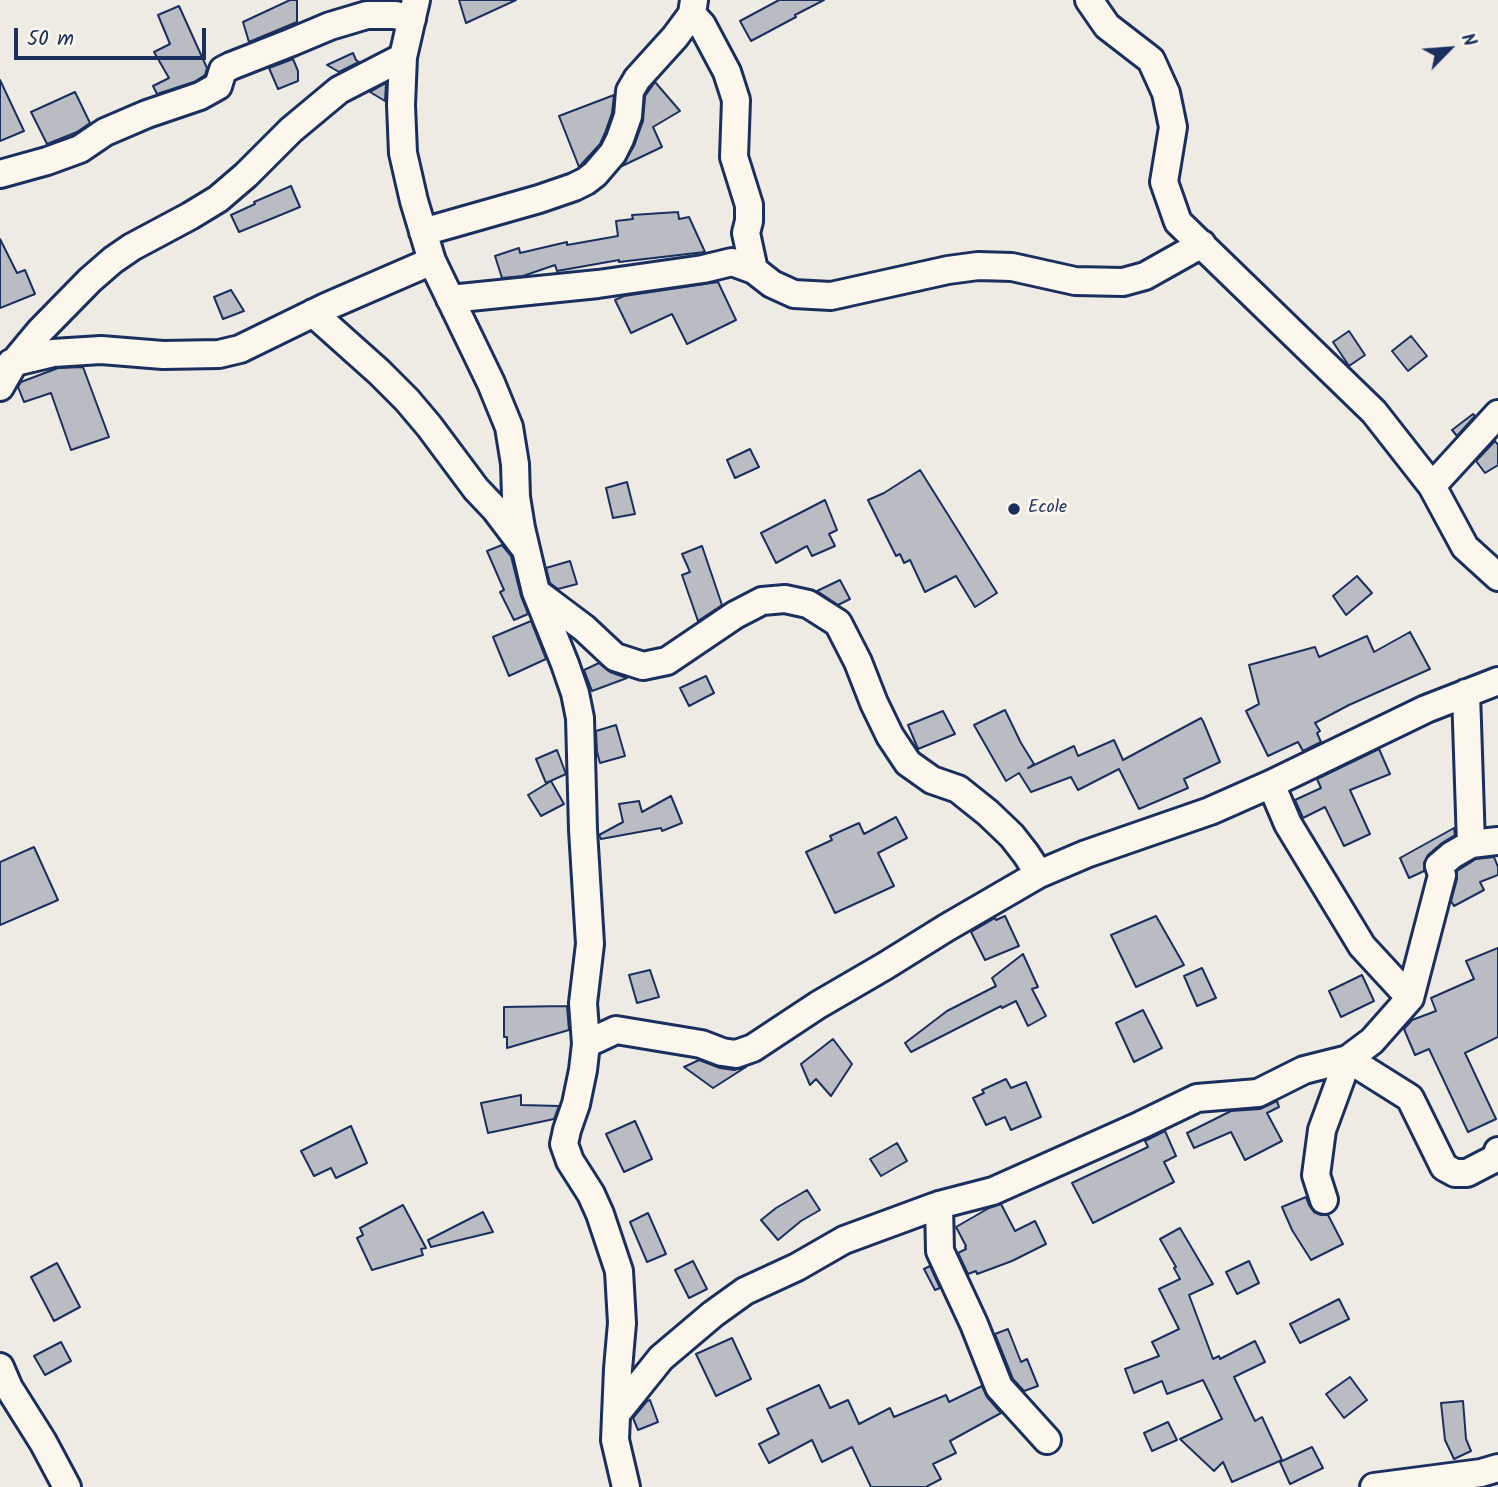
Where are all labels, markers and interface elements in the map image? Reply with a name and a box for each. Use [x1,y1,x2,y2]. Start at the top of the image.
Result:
scale bar [18,14,210,58]
north arrow [1414,14,1484,84]
text: 50 m [27,23,74,56]
text: N [1452,28,1484,52]
place label: Ecole [1028,498,1067,520]
marker: Ecole [1006,501,1022,517]

